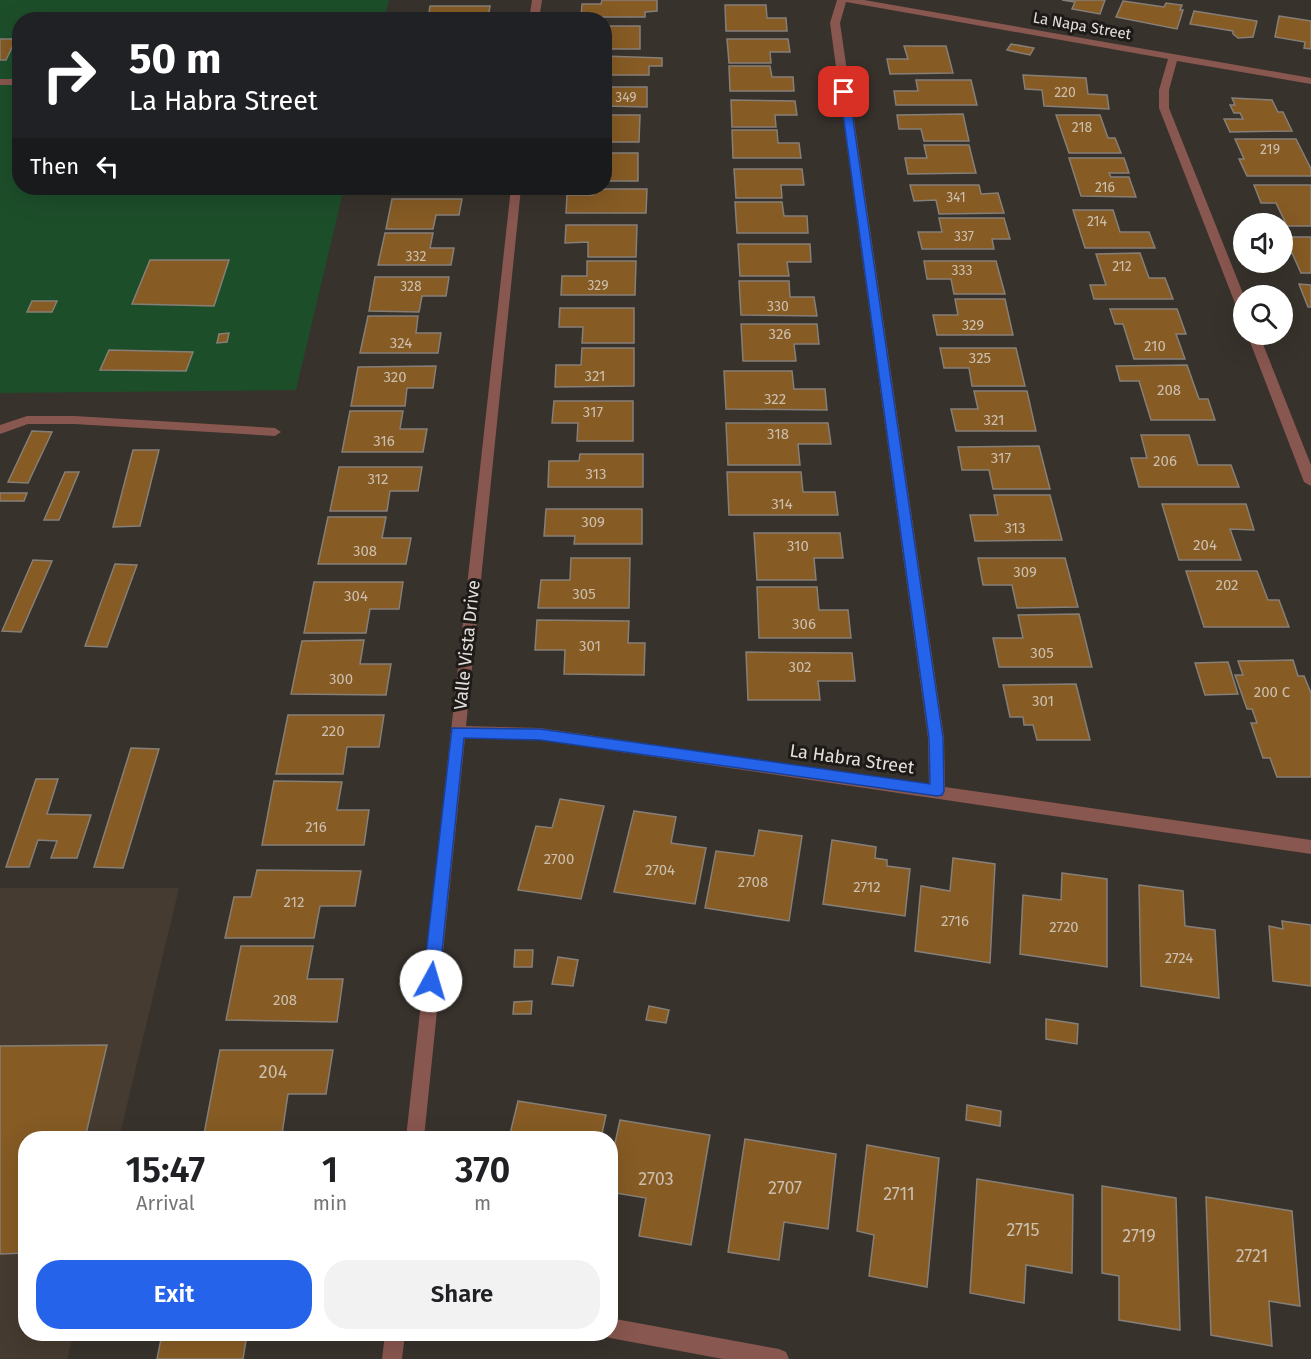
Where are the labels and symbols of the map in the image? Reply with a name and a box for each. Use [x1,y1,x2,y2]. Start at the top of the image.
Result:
street label: La Napa Street [1031,9,1133,44]
pin [818,66,869,117]
house number: 220 [1054,84,1076,101]
house number: 349 [615,89,637,106]
house number: 218 [1072,119,1092,136]
house number: 219 [1260,141,1280,158]
house number: 216 [1095,179,1115,196]
house number: 341 [946,189,966,206]
house number: 214 [1087,213,1108,230]
house number: 337 [954,228,974,245]
house number: 332 [406,248,426,265]
house number: 212 [1112,258,1132,275]
house number: 333 [952,262,972,279]
house number: 329 [588,277,609,294]
house number: 328 [400,278,422,295]
house number: 330 [767,298,789,315]
house number: 329 [962,316,984,334]
house number: 326 [769,325,791,343]
house number: 324 [390,334,412,352]
house number: 210 [1144,337,1166,355]
house number: 325 [969,349,991,367]
house number: 321 [585,367,605,385]
house number: 320 [383,368,407,386]
house number: 208 [1157,381,1181,399]
house number: 322 [764,390,786,408]
house number: 317 [583,403,603,421]
house number: 321 [984,411,1004,429]
house number: 318 [767,425,789,443]
house number: 316 [373,432,395,450]
house number: 317 [991,449,1011,467]
house number: 206 [1153,452,1177,470]
house number: 313 [585,465,607,483]
house number: 312 [367,470,389,488]
house number: 314 [771,495,793,513]
house number: 309 [581,513,605,531]
house number: 313 [1004,519,1026,537]
house number: 204 [1193,536,1217,554]
house number: 310 [787,537,809,555]
house number: 308 [353,542,377,560]
house number: 309 [1013,563,1037,581]
house number: 202 [1215,576,1239,594]
street label: Valle Vista Drive [449,579,485,711]
house number: 305 [572,585,596,603]
house number: 304 [344,587,368,605]
house number: 306 [792,615,816,633]
house number: 301 [579,637,601,655]
house number: 305 [1030,644,1054,662]
house number: 302 [788,658,812,676]
house number: 300 [329,670,353,688]
house number: 200 C [1254,683,1291,701]
house number: 301 [1032,692,1054,710]
house number: 220 [321,722,345,740]
street label: La Habra Street [788,739,916,779]
house number: 216 [305,818,327,836]
house number: 2700 [544,850,574,868]
house number: 2704 [645,861,675,879]
house number: 2708 [738,873,768,891]
house number: 2712 [853,878,881,896]
house number: 212 [284,893,304,911]
house number: 2716 [941,912,969,930]
house number: 2720 [1049,918,1079,936]
position arrow [399,949,463,1013]
house number: 2724 [1165,949,1193,967]
house number: 208 [273,991,297,1009]
house number: 204 [259,1061,288,1083]
house number: 2703 [638,1168,674,1190]
house number: 2707 [768,1177,802,1199]
house number: 2711 [883,1183,915,1205]
house number: 2715 [1006,1219,1040,1241]
house number: 2719 [1122,1225,1156,1247]
house number: 2721 [1236,1245,1268,1267]

